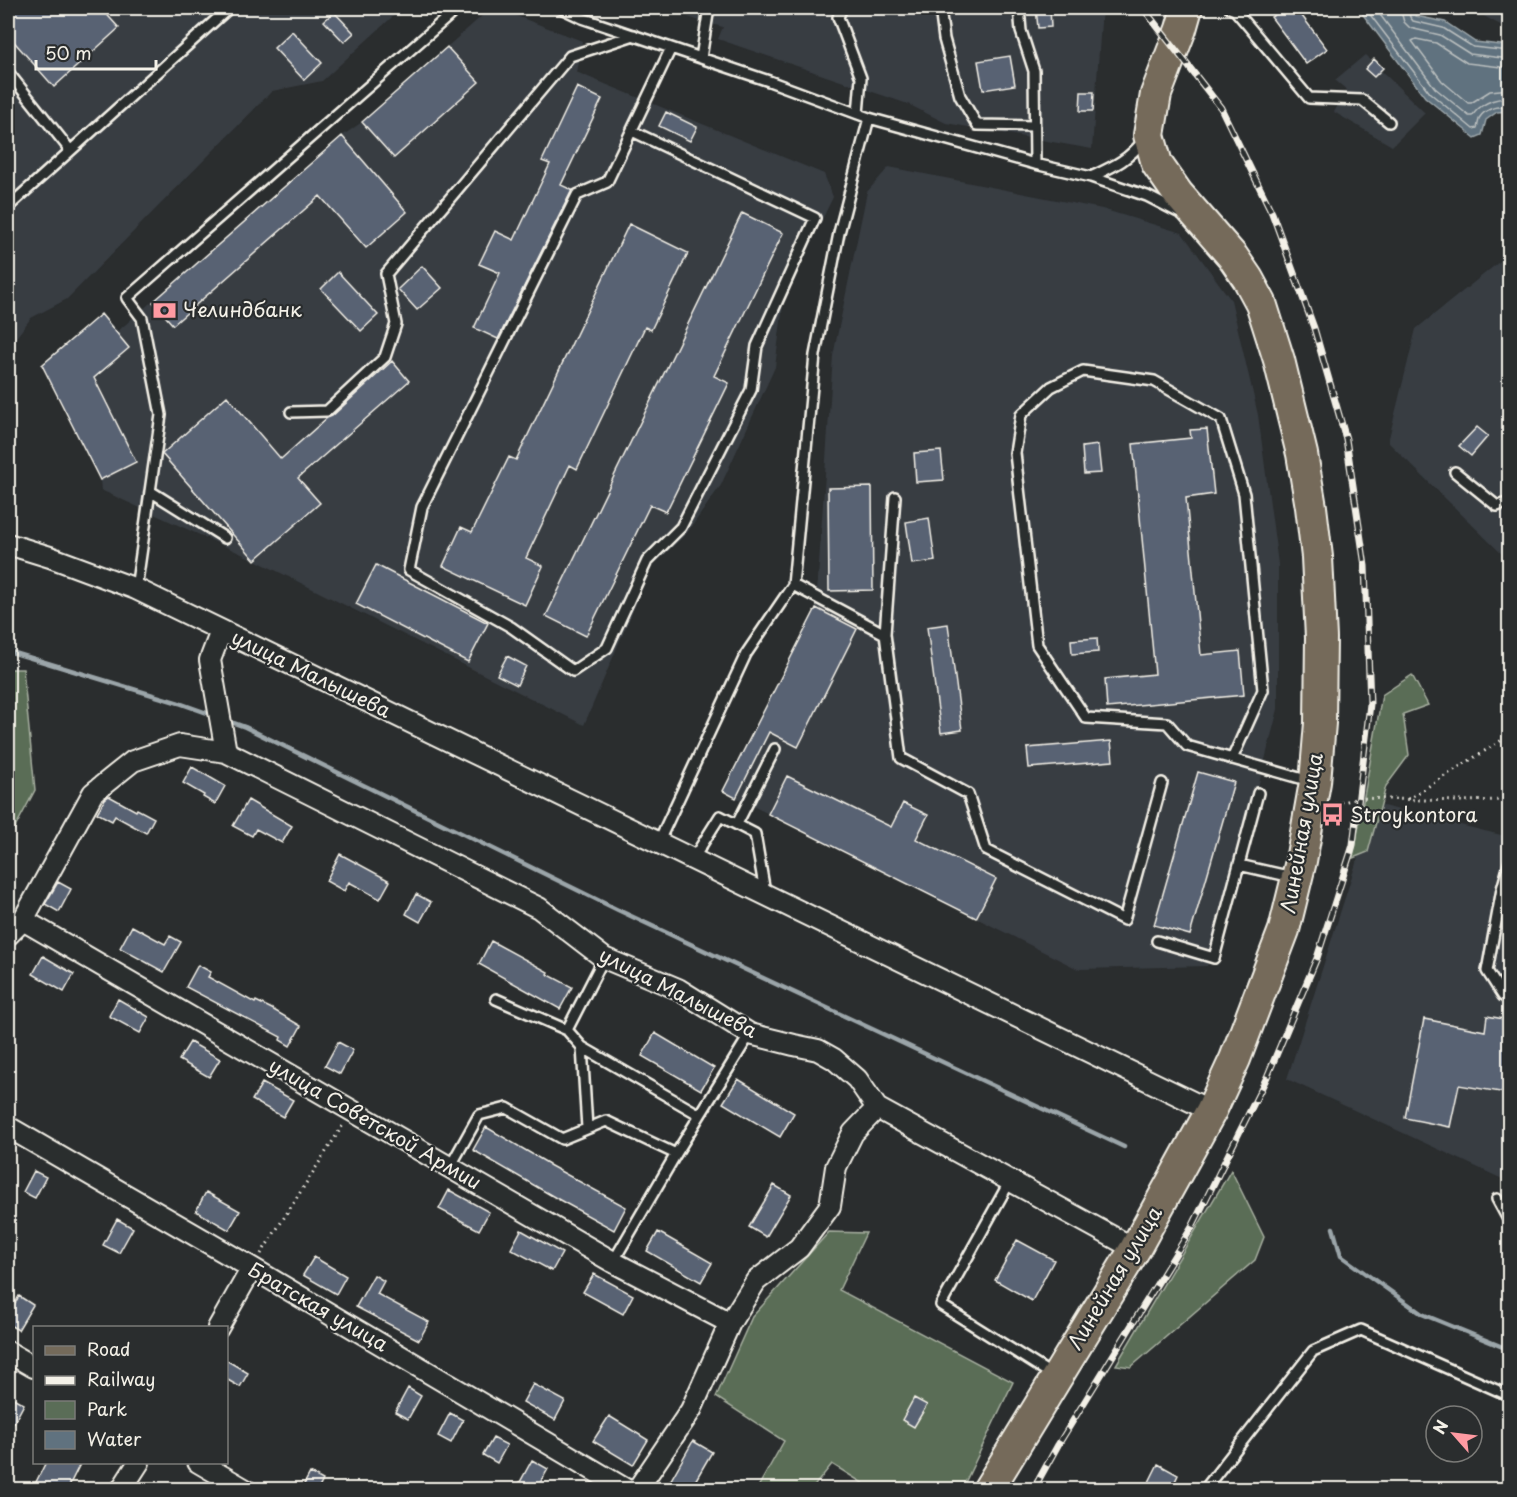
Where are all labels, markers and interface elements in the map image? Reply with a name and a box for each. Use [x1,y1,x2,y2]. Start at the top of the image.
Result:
scale bar [36,33,156,71]
text: 50 m [45,39,92,66]
place label: Челиндбанк [183,294,302,324]
bank icon: Челиндбанк [152,297,178,323]
street label: улица Малышева [227,621,397,725]
street label: Линейная улица [1272,750,1330,915]
place label: Stroykontora [1350,799,1478,829]
bus stop icon: Stroykontora [1319,802,1345,828]
street label: улица Малышева [594,939,763,1045]
street label: улица Советской Армии [264,1050,487,1196]
street label: Линейная улица [1059,1200,1169,1355]
street label: Братская улица [243,1254,394,1359]
legend [33,1326,228,1464]
text: Road [87,1335,131,1362]
text: Railway [87,1365,155,1392]
text: Park [87,1395,127,1422]
north arrow [1424,1404,1484,1464]
text: N [1426,1415,1453,1438]
text: Water [87,1425,142,1452]

